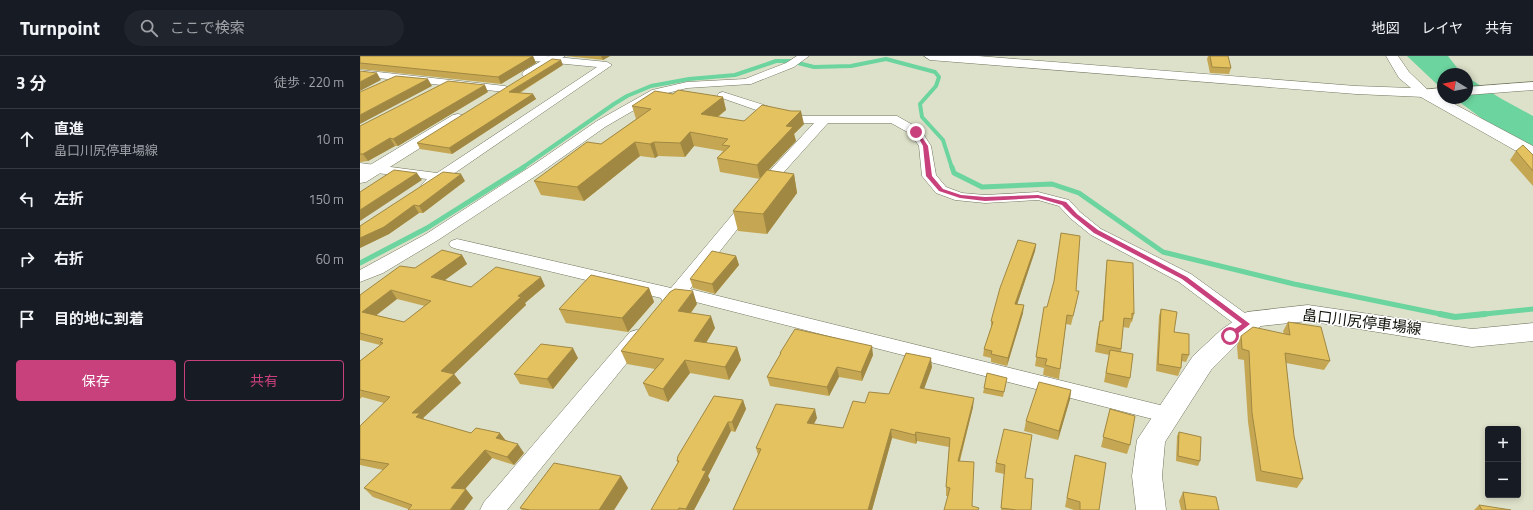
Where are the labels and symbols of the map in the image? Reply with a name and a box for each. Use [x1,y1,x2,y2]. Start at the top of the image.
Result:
north arrow [1437,68,1473,104]
route end [907,123,925,141]
street label: 畠口川尻停車場線 [1301,303,1423,340]
route start [1221,327,1239,345]

